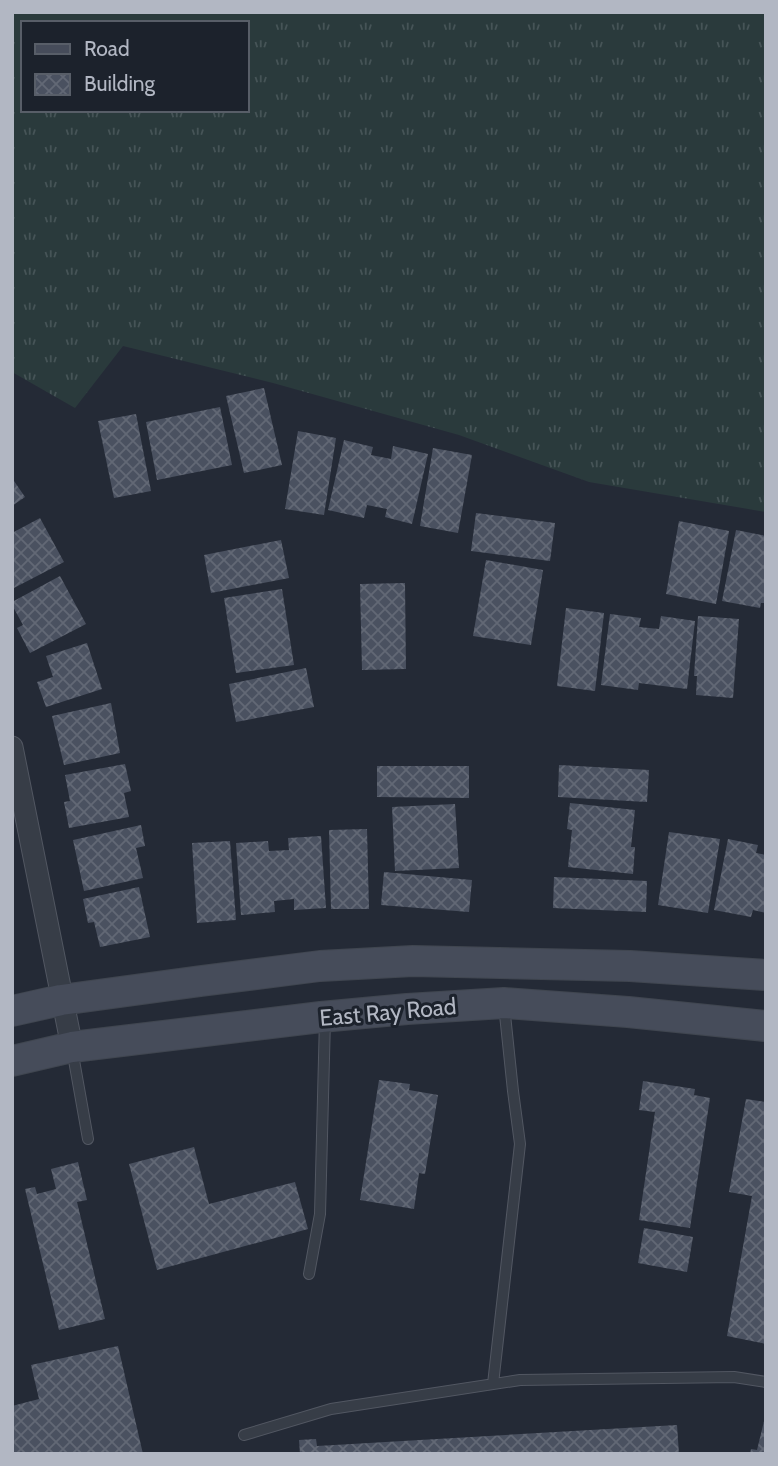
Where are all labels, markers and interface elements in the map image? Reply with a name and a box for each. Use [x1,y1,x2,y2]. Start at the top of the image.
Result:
legend [21,21,248,112]
text: Road [84,36,130,61]
text: Building [84,71,156,96]
street label: East Ray Road [318,992,458,1032]

